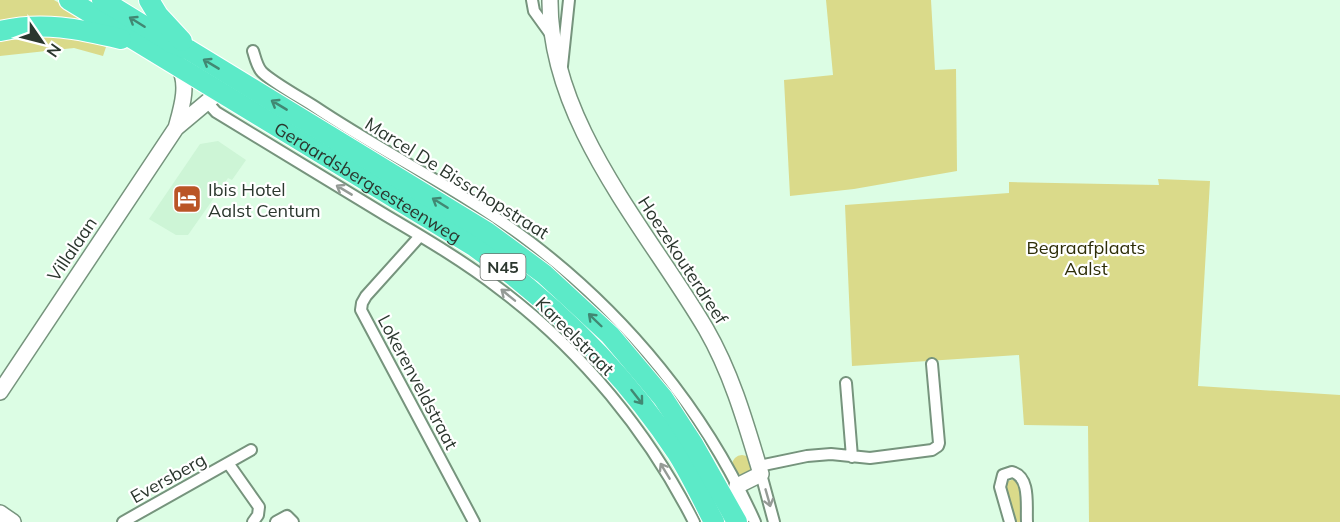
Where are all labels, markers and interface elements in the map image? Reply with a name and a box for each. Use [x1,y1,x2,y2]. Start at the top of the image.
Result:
north arrow [12,12,72,72]
one-way arrow [129,15,146,27]
text: N [43,40,66,61]
one-way arrow [203,57,220,69]
one-way arrow [271,99,288,111]
street label: Marcel De Bisschopstraat [361,112,553,244]
street label: Geraardsbergsesteenweg [270,116,466,248]
place label: Ibis Hotel Aalst Centum [208,178,321,222]
hotel icon: Ibis Hotel Aalst Centum [171,183,203,215]
one-way arrow [336,183,353,195]
street label: Hoezekouterdreef [633,192,733,329]
one-way arrow [432,196,449,208]
street label: Villalaan [42,212,102,286]
park label: Begraafplaats Aalst [1027,236,1146,280]
road number: N45 [480,254,526,280]
one-way arrow [500,289,516,302]
street label: Kareelstraat [531,292,619,380]
street label: Lokerenveldstraat [373,311,463,453]
one-way arrow [588,314,603,328]
one-way arrow [630,388,643,404]
street label: Eversberg [126,448,210,508]
one-way arrow [659,463,671,480]
one-way arrow [762,488,774,507]

